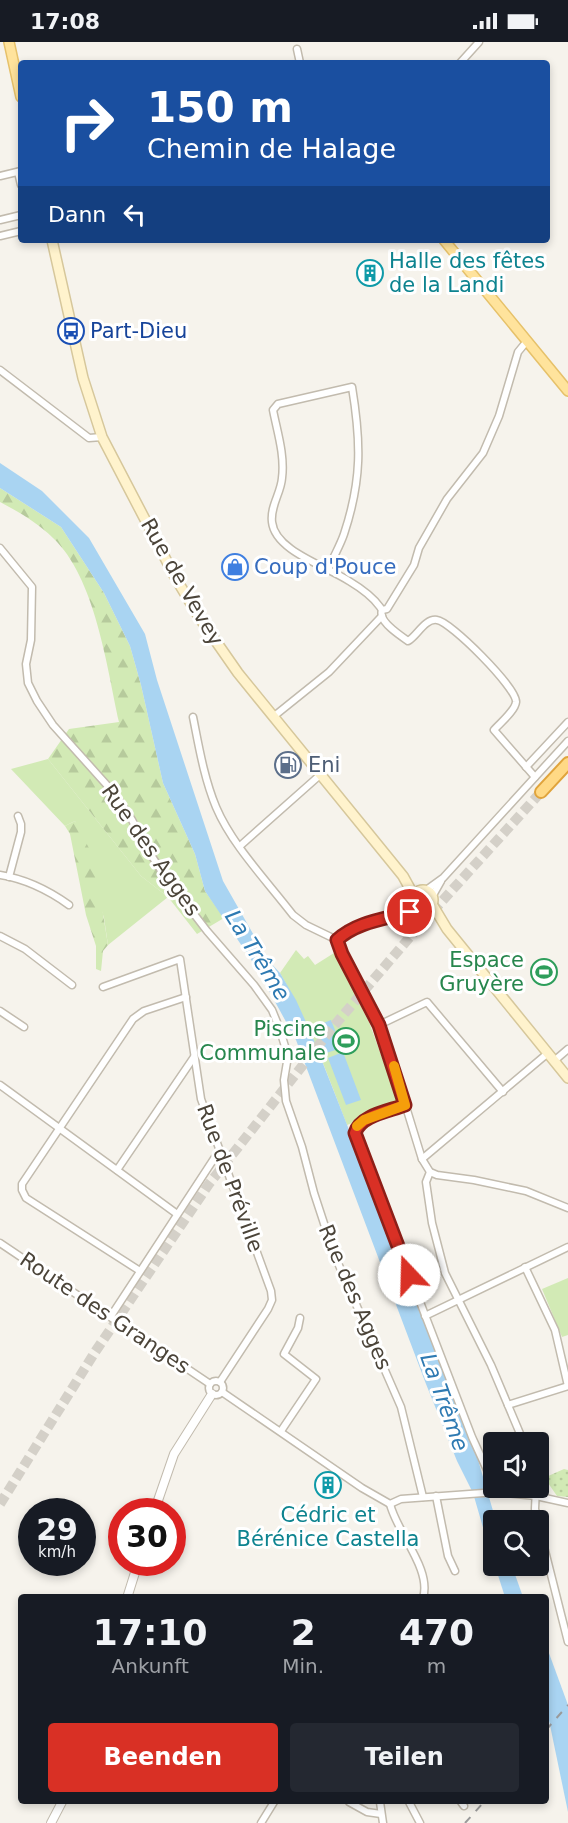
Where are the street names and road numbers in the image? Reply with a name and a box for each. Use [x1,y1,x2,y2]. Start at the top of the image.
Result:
street label: Rue de Vevey [136,514,228,650]
street label: Rue des Agges [97,780,205,920]
street label: Rue de Préville [192,1101,268,1255]
street label: Rue des Agges [314,1221,396,1373]
street label: Route des Granges [15,1247,195,1379]

